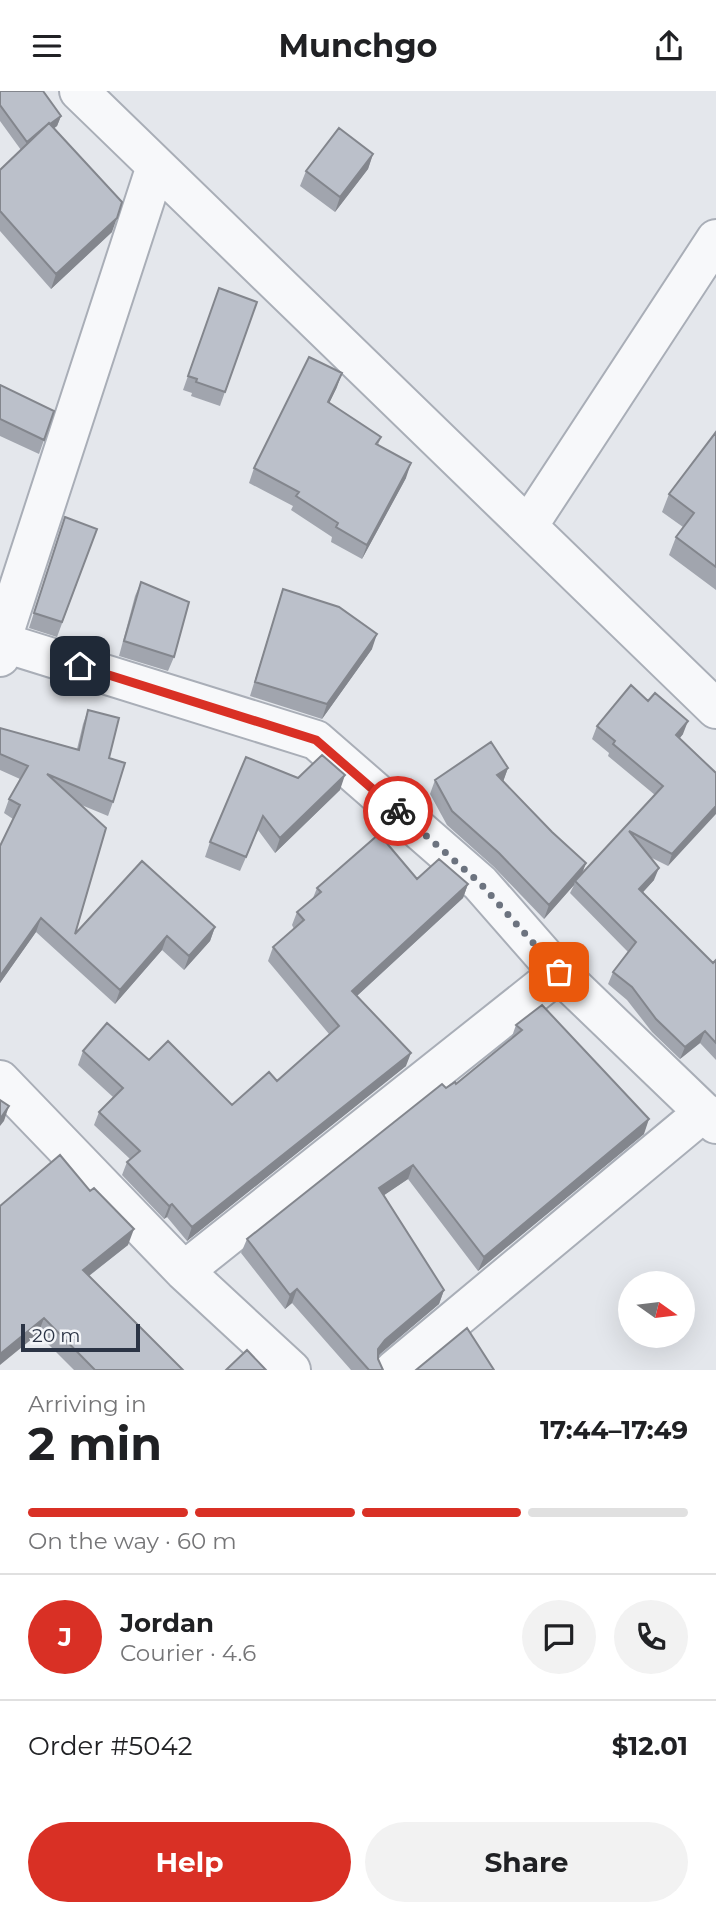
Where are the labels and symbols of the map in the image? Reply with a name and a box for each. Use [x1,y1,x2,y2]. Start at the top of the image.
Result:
pin [50,636,110,696]
courier [363,776,433,846]
pin [529,942,589,1002]
north arrow [618,1271,695,1347]
scale bar [21,1321,140,1353]

